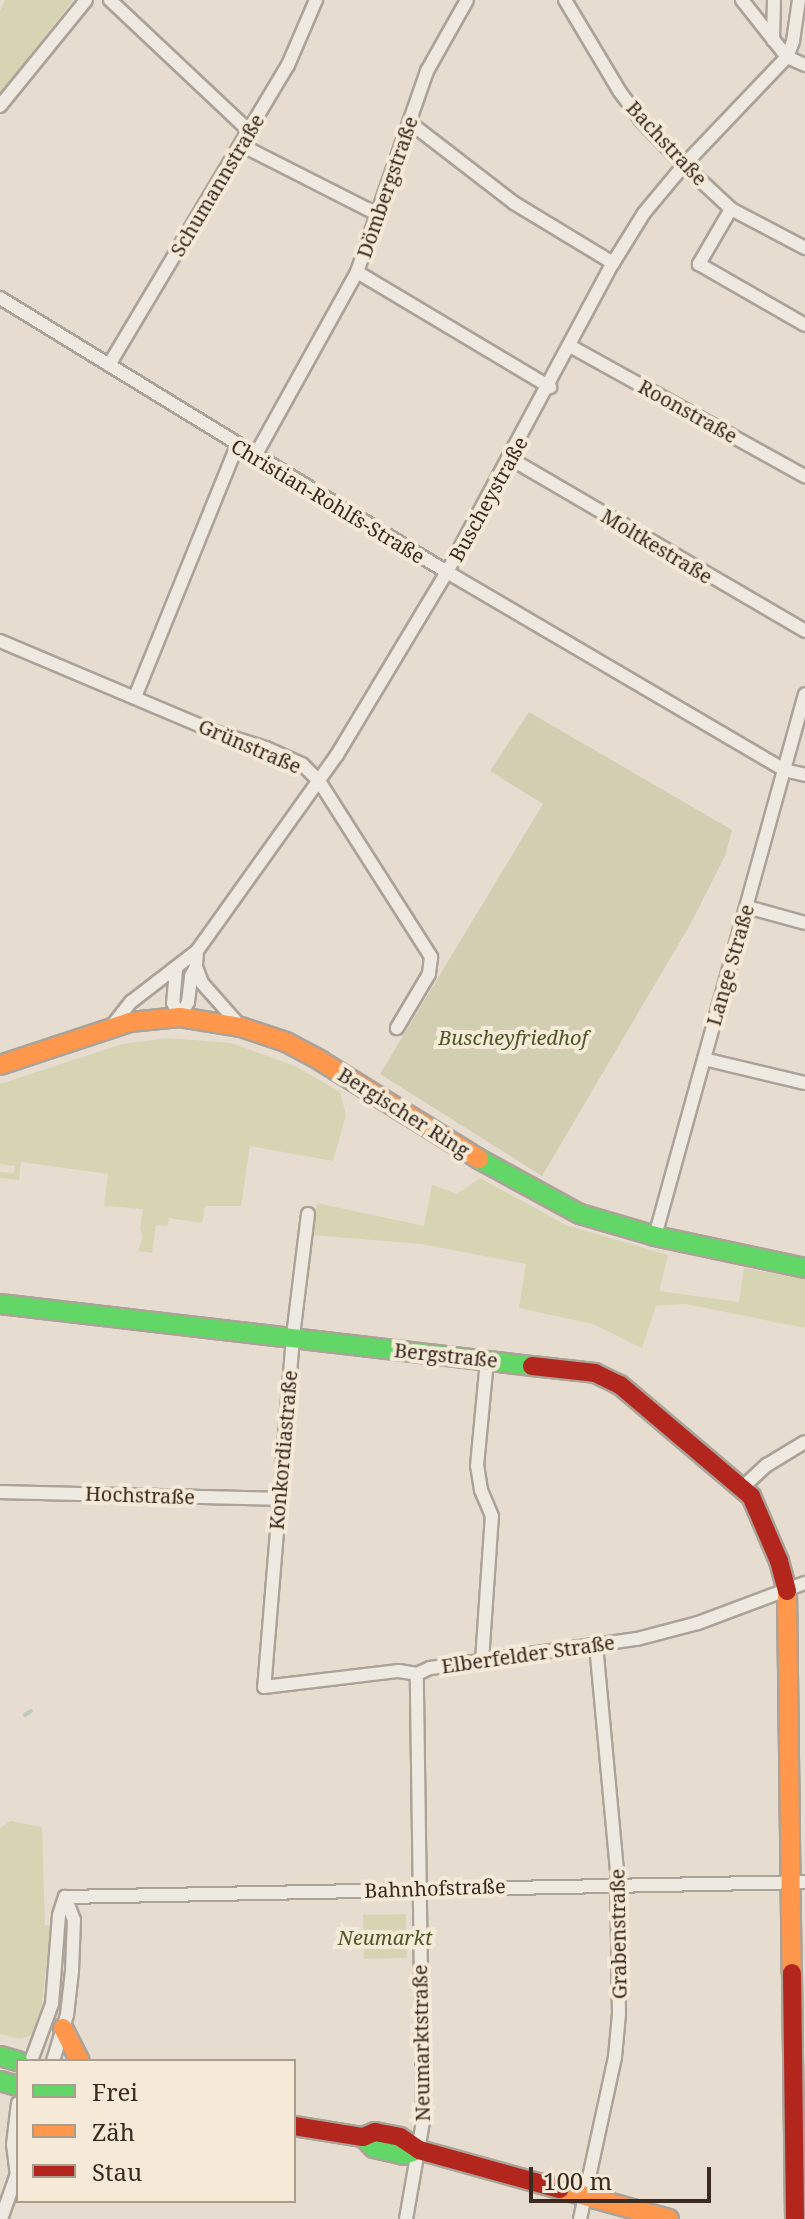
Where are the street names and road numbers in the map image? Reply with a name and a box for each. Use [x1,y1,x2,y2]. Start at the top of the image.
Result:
street label: Bachstraße [622,96,712,190]
street label: Schumannstraße [165,109,269,261]
street label: Dömbergstraße [352,113,422,261]
street label: Roonstraße [634,374,742,448]
street label: Buscheystraße [444,432,532,566]
street label: Christian-Rohlfs-Straße [227,434,429,568]
street label: Moltkestraße [597,503,717,589]
street label: Grünstraße [195,714,305,778]
street label: Lange Straße [701,902,759,1028]
street label: Bergischer Ring [334,1062,474,1162]
street label: Bergstraße [393,1338,499,1372]
street label: Konkordiastraße [264,1369,302,1531]
street label: Hochstraße [85,1481,195,1509]
street label: Elberfelder Straße [440,1630,616,1678]
street label: Grabenstraße [605,1869,631,1999]
street label: Bahnhofstraße [364,1874,506,1902]
street label: Neumarktstraße [408,1964,434,2122]

